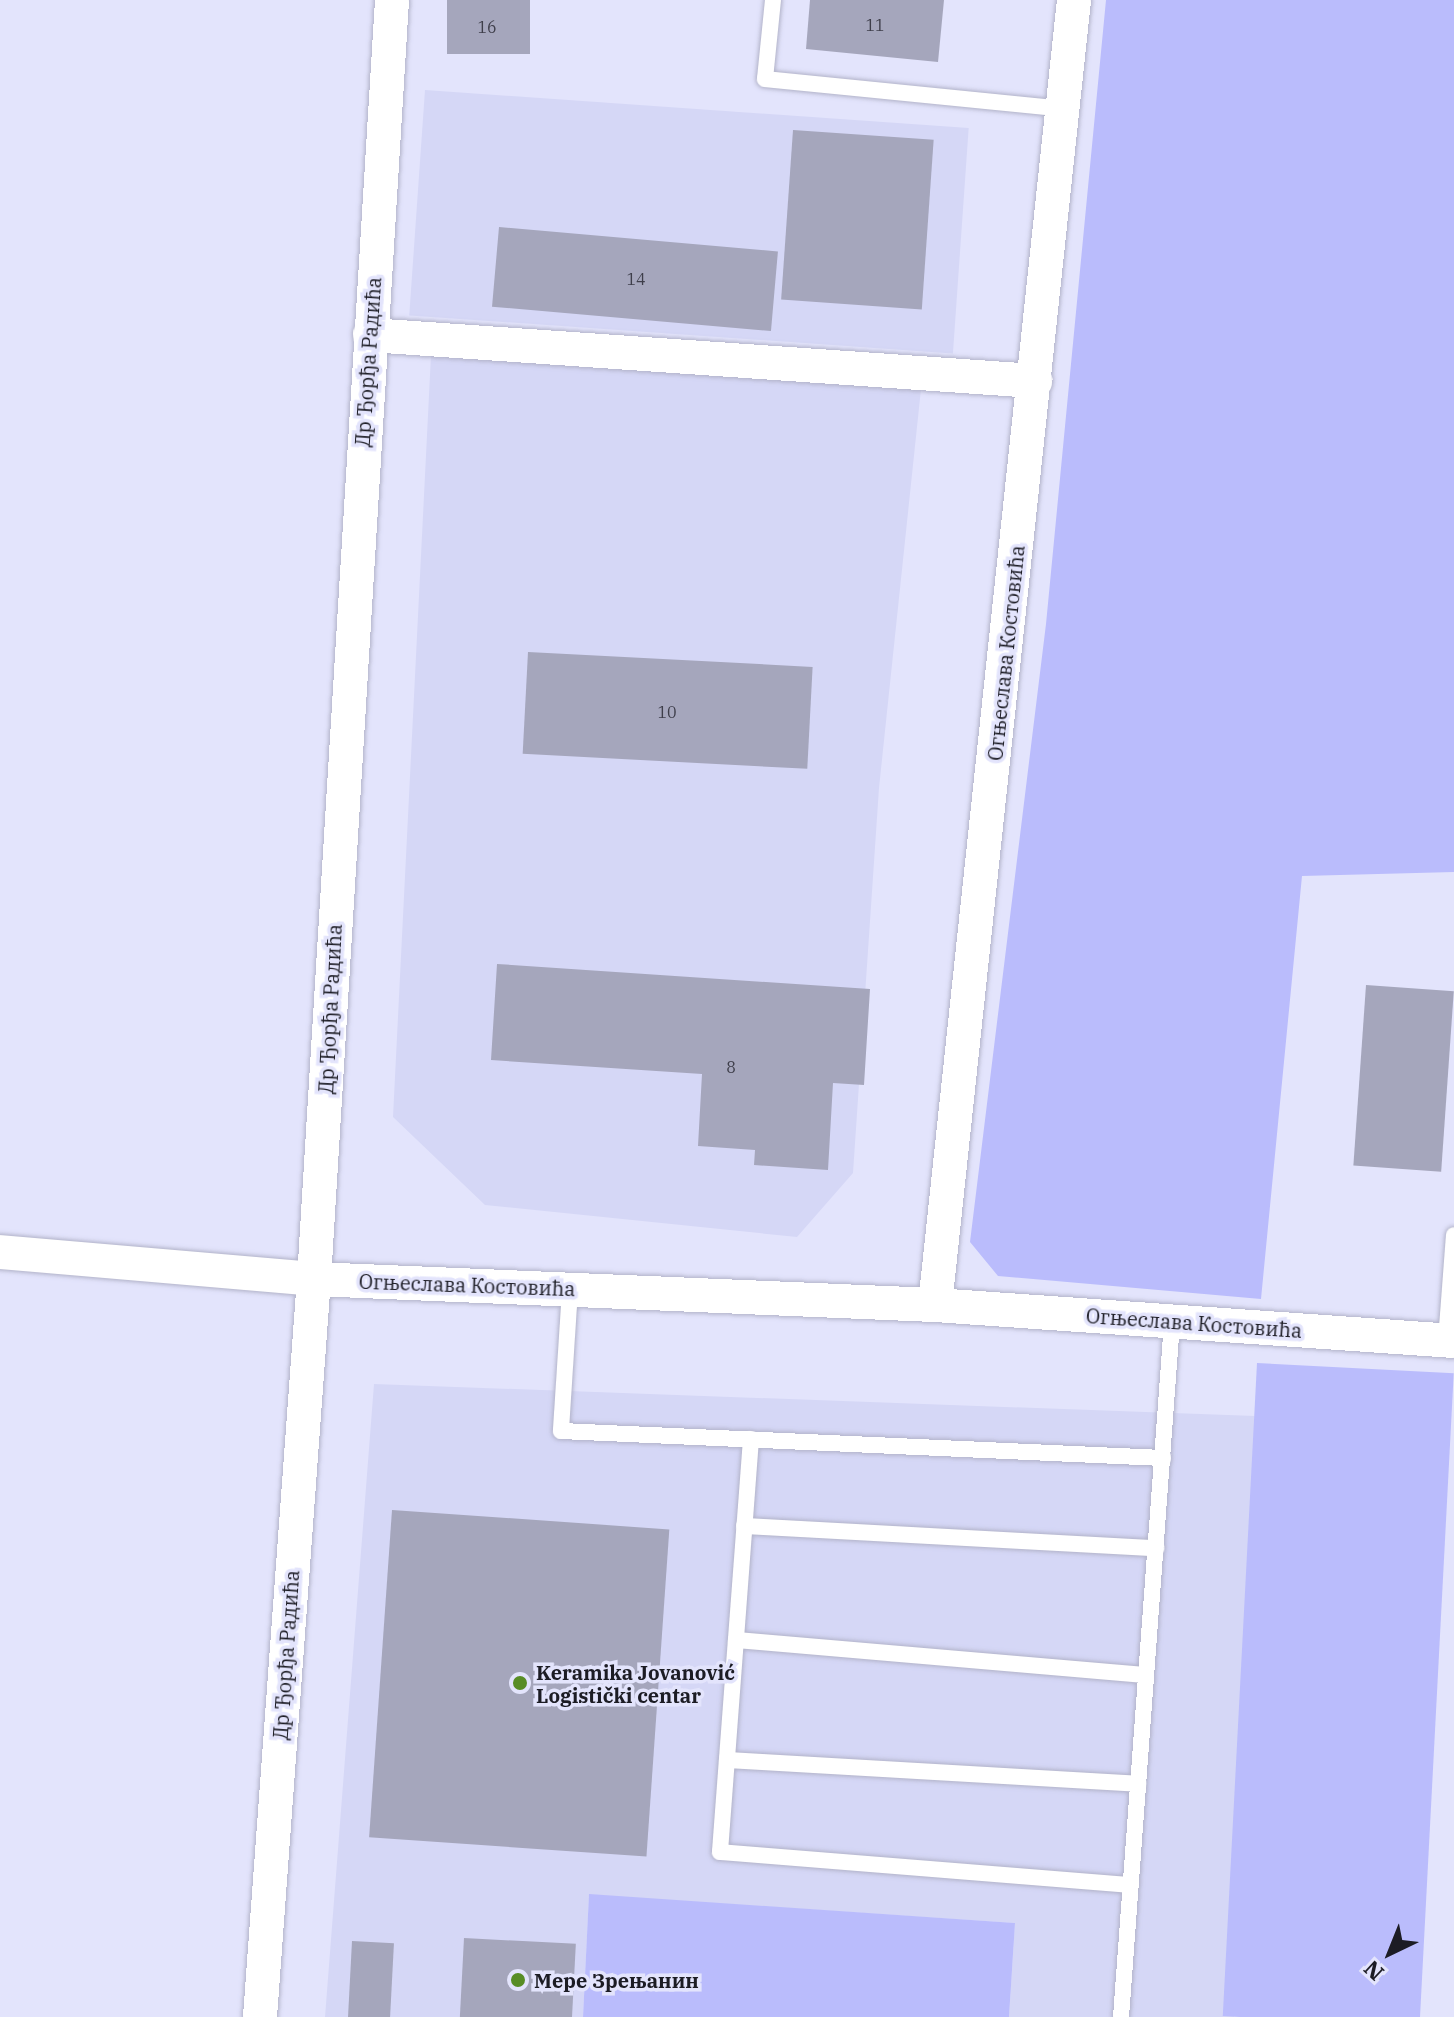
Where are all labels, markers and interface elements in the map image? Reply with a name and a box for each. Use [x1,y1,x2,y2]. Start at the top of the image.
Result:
house number: 11 [865,15,885,35]
house number: 16 [477,17,497,37]
house number: 14 [626,269,646,289]
street label: Др Ђорђа Радића [350,276,386,448]
street label: Огњеслава Костовића [983,544,1029,762]
house number: 10 [657,702,677,722]
street label: Др Ђорђа Радића [314,923,346,1095]
house number: 8 [726,1057,736,1077]
street label: Огњеслава Костовића [358,1269,576,1301]
street label: Огњеслава Костовића [1085,1303,1303,1343]
street label: Др Ђорђа Радића [268,1569,304,1741]
place label: Keramika Jovanović Logistički centar [536,1660,735,1707]
marker: Keramika Jovanović Logistički centar [511,1674,529,1692]
north arrow [1350,1913,1430,1993]
text: N [1357,1954,1390,1987]
place label: Мере Зрењанин [534,1968,699,1992]
marker: Мере Зрењанин [509,1971,527,1989]

